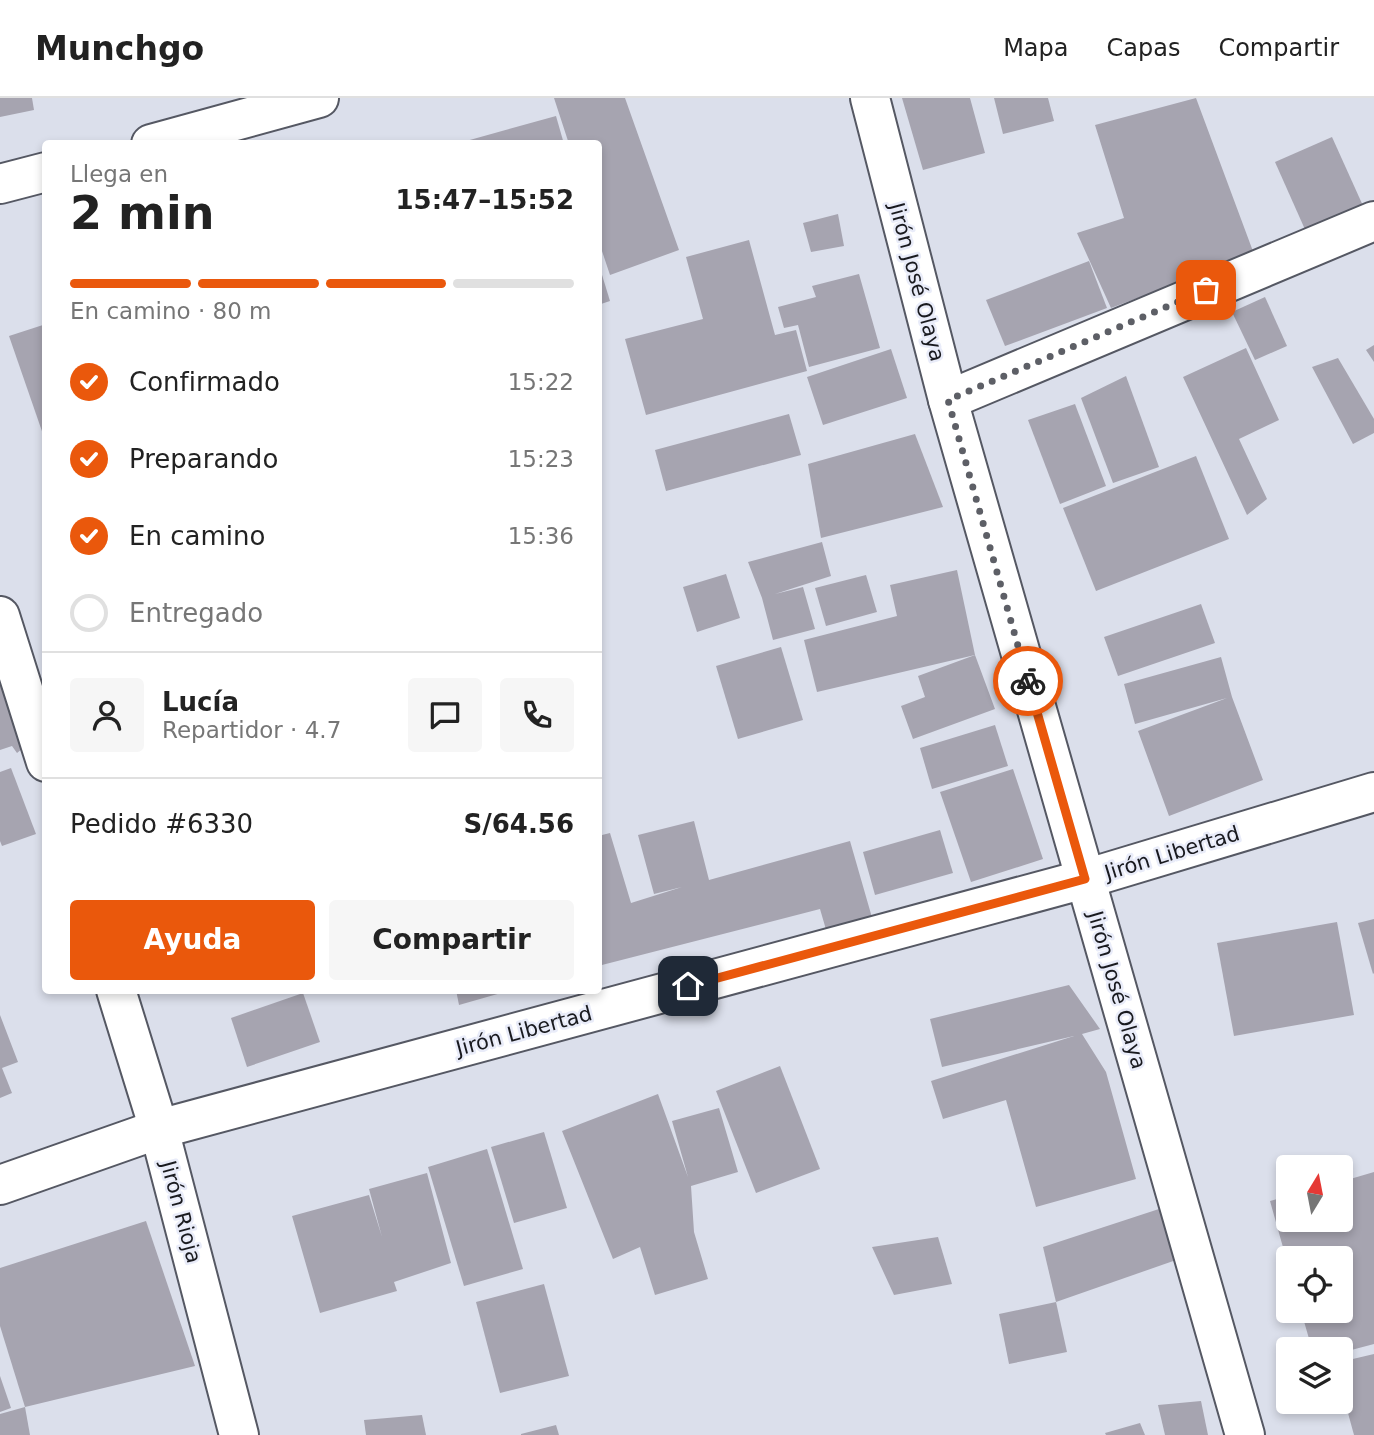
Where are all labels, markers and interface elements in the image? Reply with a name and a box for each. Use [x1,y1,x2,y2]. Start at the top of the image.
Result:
text: Munchgo [35,29,204,68]
text: Mapa [1003,34,1069,62]
text: Capas [1107,34,1180,62]
text: Compartir [1218,34,1339,62]
text: Llega en [70,161,168,187]
text: 15:47–15:52 [395,185,574,215]
text: 2 min [70,186,214,240]
street label: Jirón José Olaya [884,198,950,364]
pin [1176,260,1236,320]
icon: bag [1187,271,1225,309]
text: En camino · 80 m [70,298,272,324]
icon: check [70,363,108,401]
text: Confirmado [129,367,280,397]
text: 15:22 [508,369,574,395]
icon: check [70,440,108,478]
text: Preparando [129,444,278,474]
text: 15:23 [508,446,574,472]
icon: check [70,517,108,555]
text: En camino [129,521,265,551]
text: 15:36 [508,523,574,549]
text: Entregado [129,598,263,628]
courier [993,646,1063,716]
icon: bike [1009,662,1047,700]
button: person [70,678,144,752]
button: chat [408,678,482,752]
button: phone [500,678,574,752]
text: Lucía [162,687,239,717]
text: Repartidor · 4.7 [162,717,341,743]
text: Pedido #6330 [70,809,253,839]
text: S/64.56 [464,809,574,839]
street label: Jirón Libertad [1100,821,1242,886]
button: Ayuda [70,900,315,980]
button: Compartir [329,900,574,980]
street label: Jirón José Olaya [1082,906,1151,1072]
pin [658,956,718,1016]
icon: home [669,967,707,1005]
street label: Jirón Libertad [451,1001,595,1061]
north arrow [1276,1155,1353,1232]
map controls [1276,1155,1353,1414]
street label: Jirón Rioja [155,1156,206,1266]
button: locate [1276,1246,1353,1323]
button: layers [1276,1337,1353,1414]

